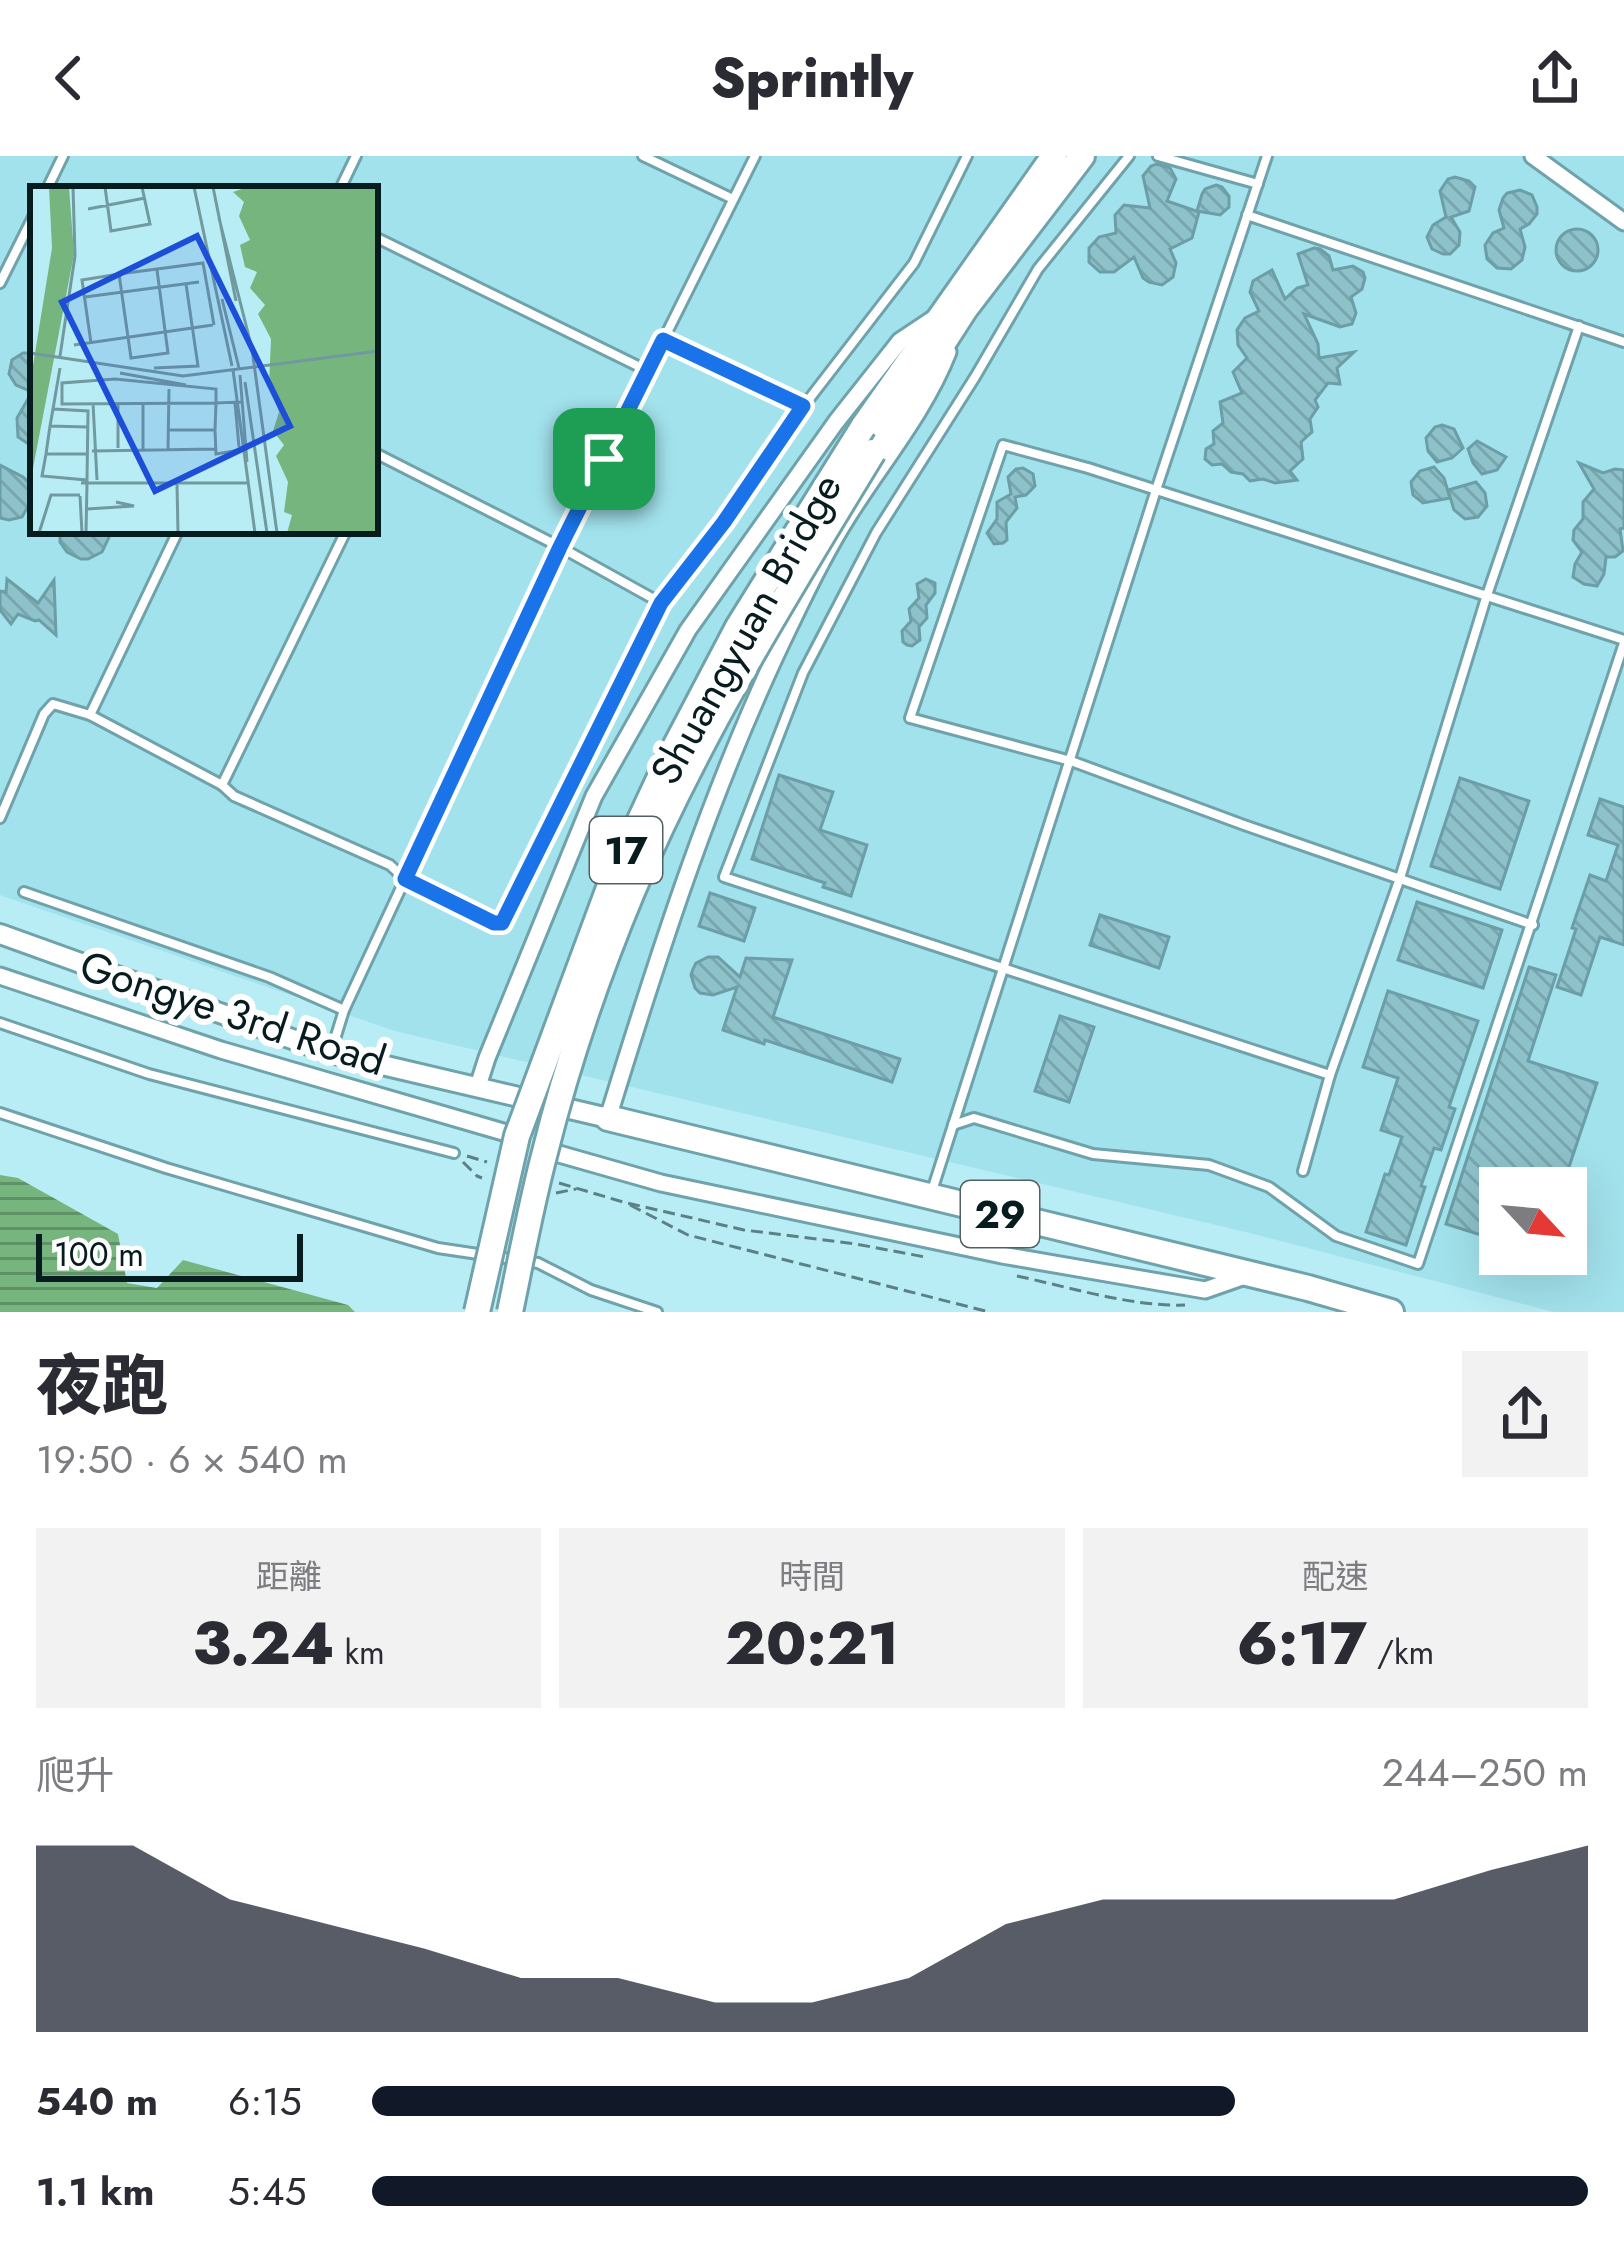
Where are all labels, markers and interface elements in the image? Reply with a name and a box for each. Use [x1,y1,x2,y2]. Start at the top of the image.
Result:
text: Sprintly [711,39,913,117]
icon: back [36,45,102,111]
icon: share [1522,45,1588,111]
inset map [30,186,378,534]
pin [553,408,655,510]
icon: arrive [571,426,637,492]
street label: Shuangyuan Bridge [635,462,857,796]
road number: 17 [590,817,662,883]
street label: Gongye 3rd Road [72,935,394,1091]
north arrow [1479,1167,1587,1275]
map controls [1479,1167,1587,1275]
road number: 29 [961,1181,1039,1247]
scale bar [36,1228,303,1281]
text: 100 m [54,1231,144,1278]
text: 夜跑 [36,1338,168,1434]
button: share [1462,1351,1588,1477]
text: 19:50 · 6 × 540 m [36,1431,348,1488]
text: 距離 [256,1553,322,1600]
text: 時間 [779,1553,845,1600]
text: 配速 [1302,1553,1368,1600]
text: 3.24 [192,1600,335,1687]
text: 20:21 [725,1600,899,1687]
text: 6:17 [1236,1600,1367,1687]
text: km [335,1629,385,1676]
text: /km [1367,1629,1434,1676]
text: 244–250 m [1382,1744,1588,1801]
text: 爬升 [36,1747,114,1804]
text: 540 m [36,2073,158,2130]
text: 6:15 [228,2073,302,2130]
text: 1.1 km [36,2163,154,2220]
text: 5:45 [228,2163,306,2220]

